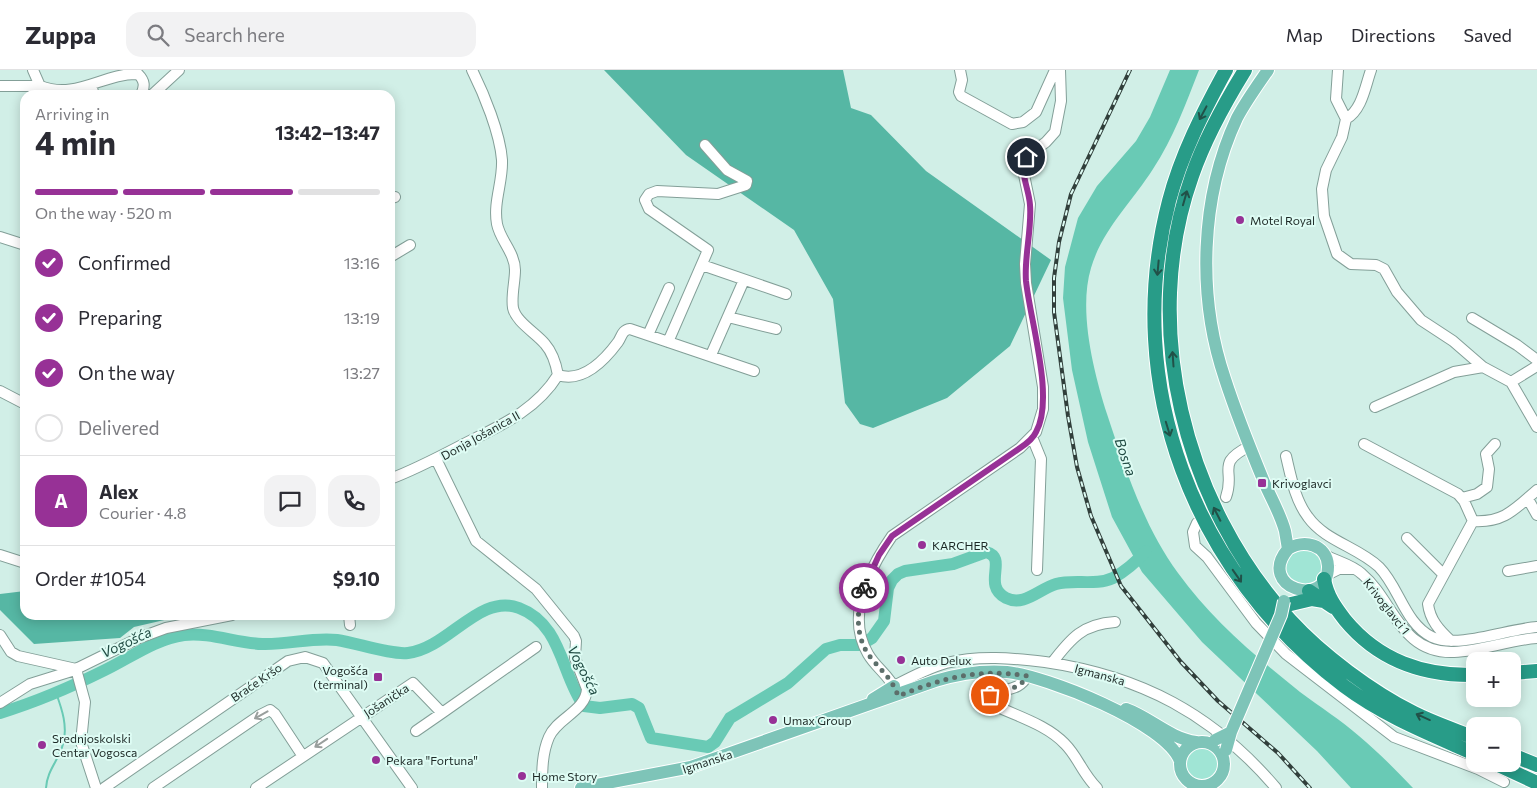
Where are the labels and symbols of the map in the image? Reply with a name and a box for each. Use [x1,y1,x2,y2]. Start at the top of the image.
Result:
one-way arrow [1198,105,1207,120]
pin [1005,136,1047,178]
one-way arrow [1181,190,1191,206]
place label: Motel Royal [1250,213,1315,227]
marker: Motel Royal [1234,214,1246,226]
one-way arrow [1153,260,1163,276]
one-way arrow [1169,351,1178,367]
street label: Donja Jošanica II [438,408,522,463]
one-way arrow [1164,421,1174,437]
water label: Bosna [1112,436,1140,478]
place label: Krivoglavci [1272,476,1332,490]
marker: Krivoglavci [1256,477,1268,489]
one-way arrow [1212,507,1221,522]
place label: KARCHER [932,538,989,552]
marker: KARCHER [916,539,928,551]
courier [839,563,889,613]
one-way arrow [1231,569,1242,582]
street label: Krivoglavci 1 [1361,575,1413,637]
water label: Vogošća [98,623,154,661]
water label: Vogošća [564,642,604,698]
place label: Auto Delux [911,653,972,667]
marker: Auto Delux [895,654,907,666]
street label: Braće Kršo [228,660,284,704]
street label: Igmanska [1073,661,1127,687]
place label: Vogošća (terminal) [313,663,368,691]
marker: Vogošća (terminal) [372,671,384,683]
pin [969,674,1011,716]
street label: Jošanička [361,680,412,721]
one-way arrow [253,710,268,720]
one-way arrow [1416,711,1431,721]
place label: Umax Group [783,713,852,727]
marker: Umax Group [767,714,779,726]
place label: Srednjoskolski Centar Vogosca [52,731,137,759]
one-way arrow [315,738,329,748]
marker: Srednjoskolski Centar Vogosca [36,739,48,751]
street label: Igmanska [680,746,734,776]
place label: Pekara "Fortuna" [386,753,478,767]
marker: Pekara "Fortuna" [370,754,382,766]
place label: Home Story [532,769,597,783]
marker: Home Story [516,770,528,782]

